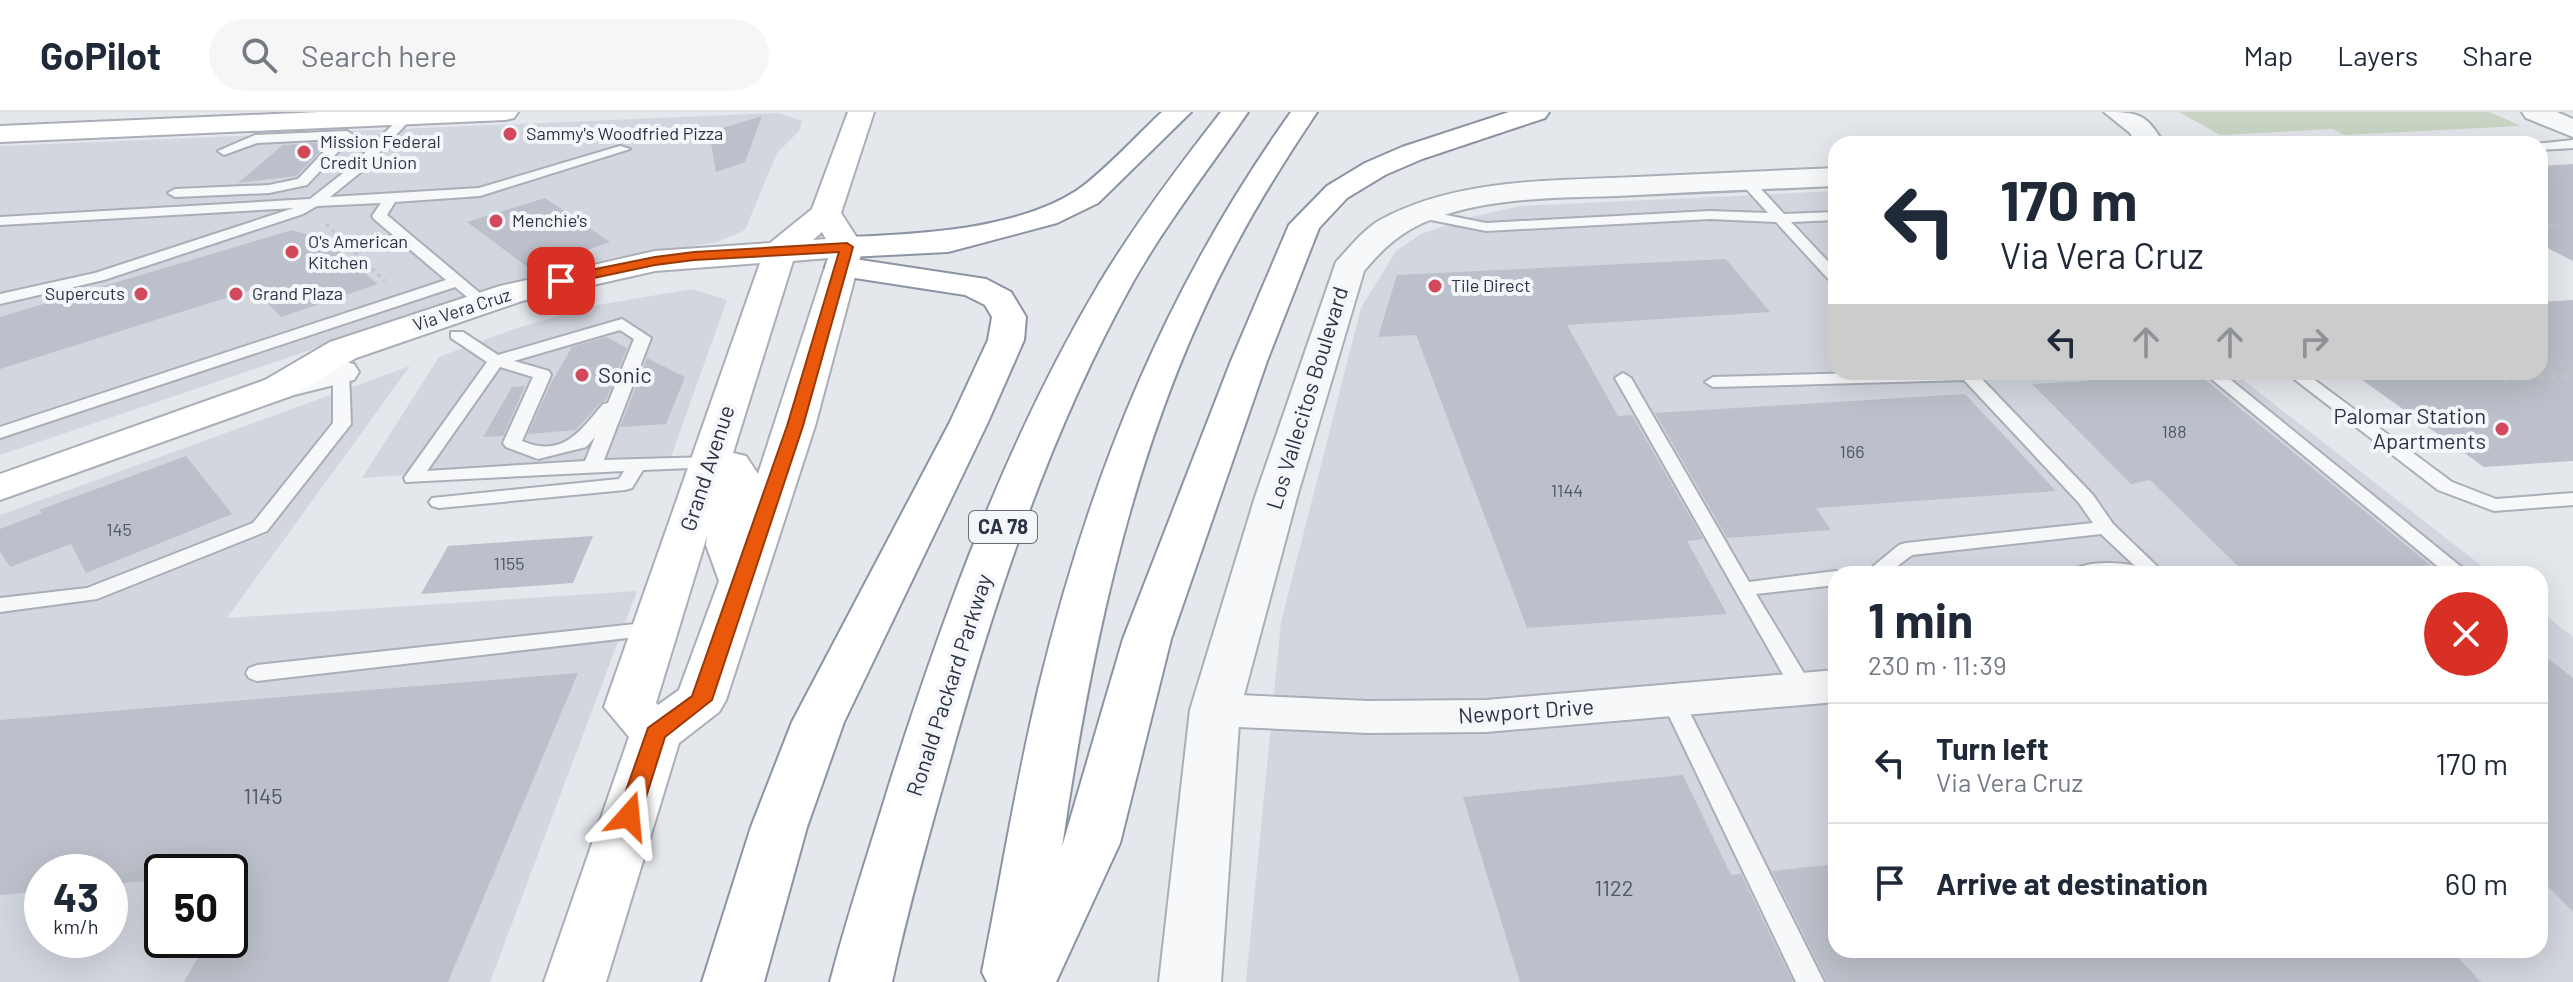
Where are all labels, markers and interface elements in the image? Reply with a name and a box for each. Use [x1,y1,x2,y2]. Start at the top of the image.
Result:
search box [209,19,769,91]
text: GoPilot [40,32,161,78]
icon: search [237,33,281,77]
text: Search here [301,37,457,73]
text: Map [2243,38,2293,72]
text: Layers [2337,38,2418,72]
text: Share [2462,38,2533,72]
place label: Sammy's Woodfried Pizza [526,122,723,144]
marker: Sammy's Woodfried Pizza [501,125,519,143]
place label: Mission Federal Credit Union [320,130,441,173]
marker: Mission Federal Credit Union [295,143,313,161]
text: 170 m [2000,165,2137,232]
icon: left [1868,168,1972,272]
place label: Menchie's [512,209,588,231]
marker: Menchie's [487,212,505,230]
place label: O's American Kitchen [308,230,408,273]
text: Via Vera Cruz [2000,233,2204,276]
marker: O's American Kitchen [283,243,301,261]
pin [527,247,595,315]
icon: arrive [539,259,583,303]
place label: Tile Direct [1451,274,1531,296]
marker: Tile Direct [1426,277,1444,295]
place label: Supercuts [45,282,125,304]
place label: Grand Plaza [252,282,343,304]
street label: Via Vera Cruz [410,283,513,335]
street label: Los Vallecitos Boulevard [1260,283,1352,512]
marker: Supercuts [132,285,150,303]
marker: Grand Plaza [227,285,245,303]
icon: left [2040,320,2084,364]
icon: ahead [2124,320,2168,364]
icon: ahead [2208,320,2252,364]
icon: right [2292,320,2336,364]
place label: Sonic [598,361,652,387]
marker: Sonic [573,366,591,384]
street label: Grand Avenue [673,402,739,534]
place label: Palomar Station Apartments [2333,402,2486,453]
house number: 188 [2161,420,2187,442]
marker: Palomar Station Apartments [2493,420,2511,438]
house number: 166 [1840,440,1864,462]
house number: 1144 [1551,479,1583,501]
road number: CA 78 [969,511,1037,543]
house number: 145 [106,518,132,540]
house number: 1155 [493,552,525,574]
street label: Ronald Packard Parkway [900,570,996,799]
text: 1 min [1868,590,1973,648]
button: close [2424,592,2508,676]
text: 230 m · 11:39 [1868,649,2006,680]
street label: Newport Drive [1457,692,1595,728]
text: Turn left [1936,730,2049,766]
icon: left [1868,741,1912,785]
text: 170 m [2436,745,2508,781]
text: Via Vera Cruz [1936,766,2083,797]
position arrow [587,774,671,858]
house number: 1145 [244,782,282,808]
speed limit sign: 50 [144,854,248,958]
icon: arrive [1868,861,1912,905]
text: Arrive at destination [1936,865,2208,901]
text: 60 m [2445,865,2508,901]
text: 43 [53,872,99,920]
house number: 1122 [1594,874,1634,900]
text: km/h [53,914,99,938]

